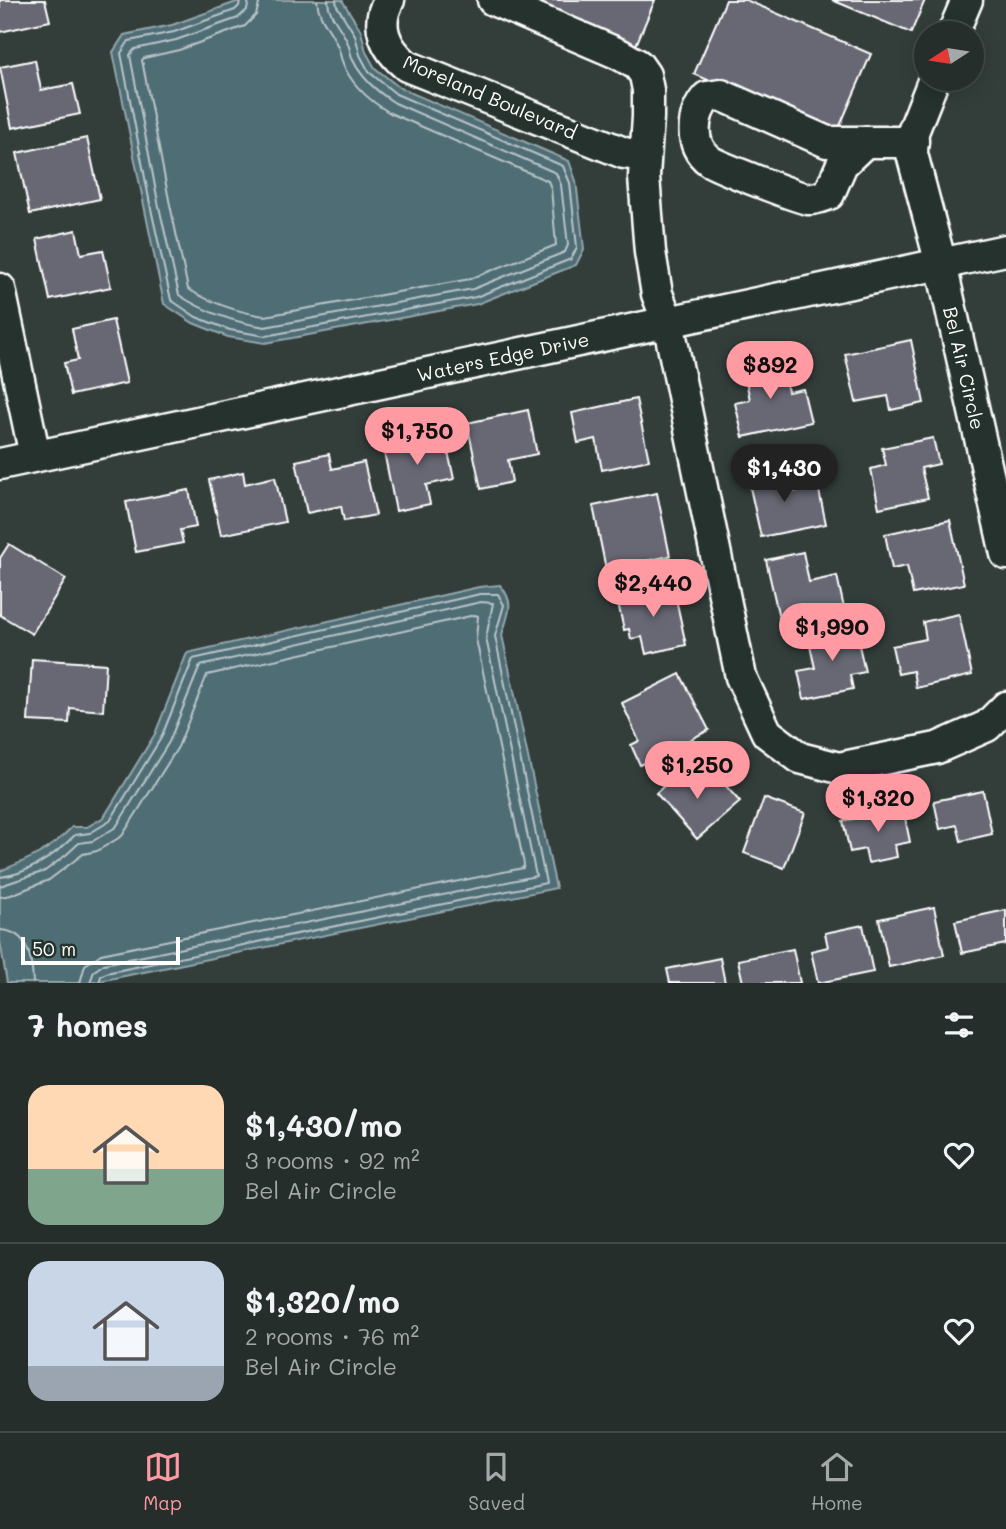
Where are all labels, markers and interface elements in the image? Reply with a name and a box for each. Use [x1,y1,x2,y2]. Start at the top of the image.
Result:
north arrow [914,21,984,91]
map controls [914,21,984,91]
street label: Moreland Boulevard [400,49,581,144]
street label: Bel Air Circle [938,304,991,432]
street label: Waters Edge Drive [414,326,591,387]
pin: $892 [729,342,811,401]
text: $892 [742,349,798,379]
pin: $1,750 [360,407,474,467]
text: $1,750 [381,415,453,445]
pin: $1,430 [727,444,841,504]
text: $1,430 [747,452,821,482]
pin: $2,440 [596,560,710,619]
text: $2,440 [614,567,692,597]
pin: $1,990 [775,604,889,663]
text: $1,990 [795,611,869,641]
pin: $1,250 [640,742,754,801]
text: $1,250 [661,749,733,779]
pin: $1,320 [821,774,935,834]
text: $1,320 [842,782,914,812]
scale bar [21,934,180,966]
text: 50 m [32,936,76,961]
text: 7 homes [28,1005,148,1045]
icon: filters [940,1006,978,1044]
text: $1,430/mo [245,1105,402,1145]
icon: home [84,1113,168,1197]
icon: heart [940,1136,978,1174]
text: 3 rooms · 92 m² [245,1145,420,1175]
text: Bel Air Circle [245,1175,397,1205]
text: $1,320/mo [245,1281,400,1321]
icon: home [84,1289,168,1373]
icon: heart [940,1312,978,1350]
text: 2 rooms · 76 m² [245,1321,419,1351]
text: Bel Air Circle [245,1351,397,1381]
tab: Map [143,1448,182,1515]
tab: Saved [468,1448,525,1515]
tab: Home [811,1448,863,1515]

